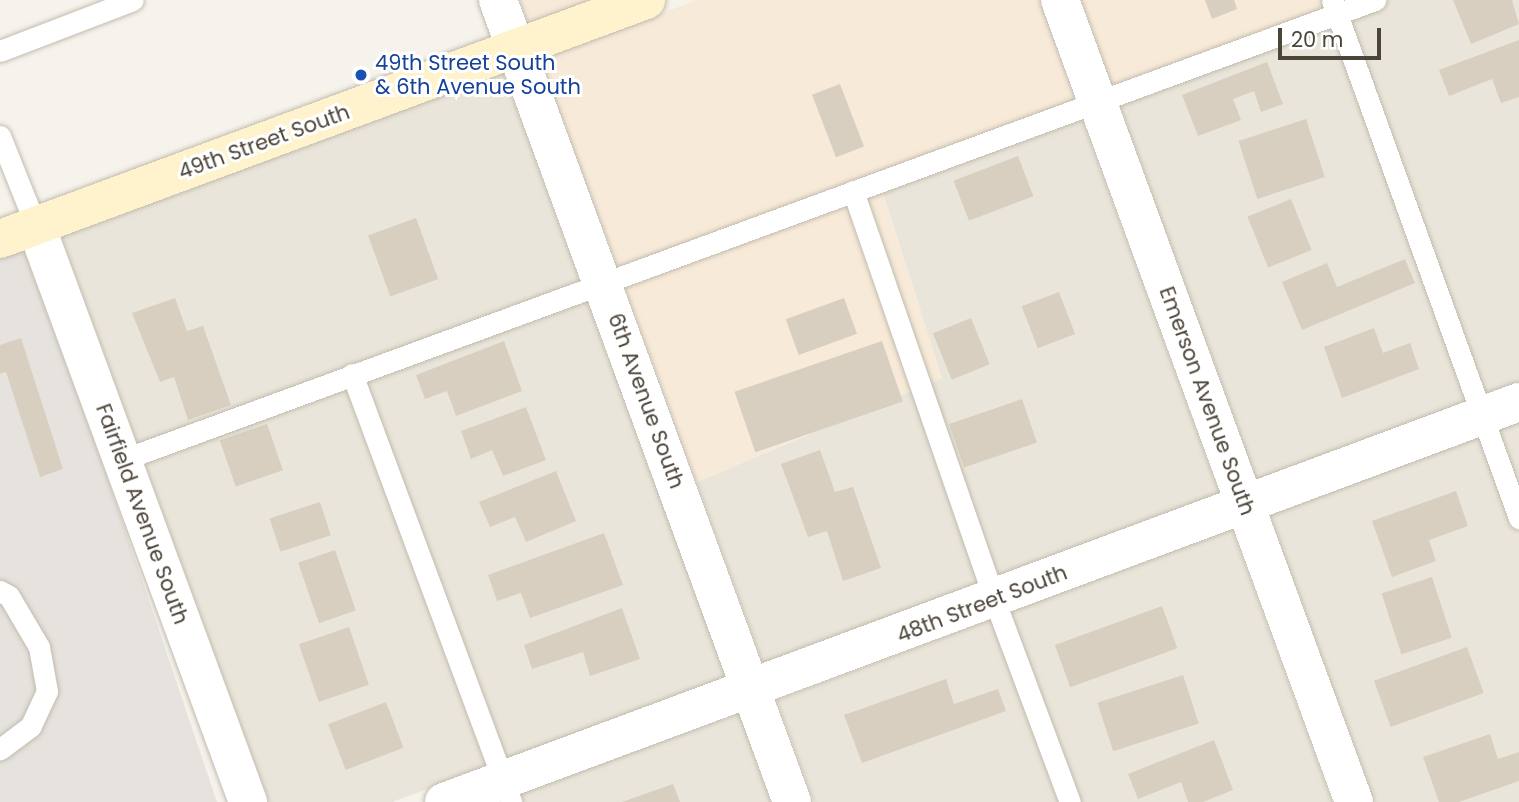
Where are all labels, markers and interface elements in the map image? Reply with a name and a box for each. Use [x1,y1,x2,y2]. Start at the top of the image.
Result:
scale bar [1281,14,1384,58]
text: 20 m [1291,25,1344,54]
place label: 49th Street South & 6th Avenue South [375,50,581,100]
marker: 49th Street South & 6th Avenue South [353,67,369,83]
street label: 49th Street South [175,99,353,185]
street label: Emerson Avenue South [1154,283,1260,519]
street label: 6th Avenue South [603,310,689,492]
street label: Fairfield Avenue South [90,400,194,628]
street label: 48th Street South [893,560,1071,648]

